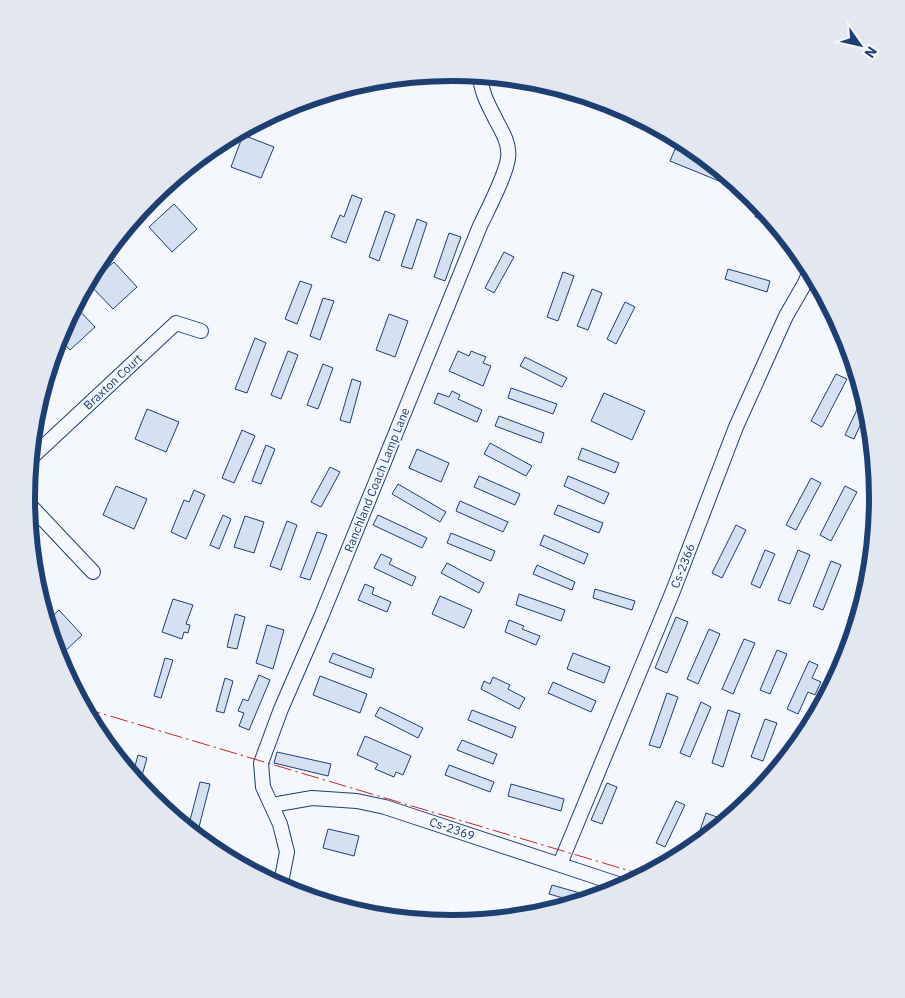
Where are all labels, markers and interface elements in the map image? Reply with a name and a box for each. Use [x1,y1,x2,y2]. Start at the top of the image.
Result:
north arrow [835,20,885,70]
text: N [860,43,881,62]
street label: Braxton Court [80,351,145,413]
street label: Ranchland Coach Lamp Lane [341,405,413,554]
street label: Cs-2366 [667,541,698,590]
street label: Cs-2369 [428,814,477,843]

